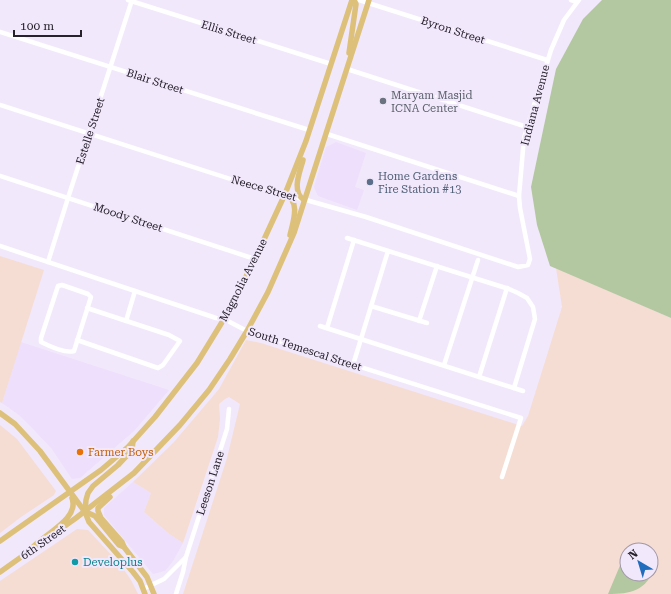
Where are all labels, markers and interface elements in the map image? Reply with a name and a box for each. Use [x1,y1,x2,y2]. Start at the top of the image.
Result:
scale bar [14,12,81,38]
street label: Byron Street [419,14,486,47]
street label: Ellis Street [200,18,258,47]
text: 100 m [20,19,54,33]
street label: Indiana Avenue [518,63,553,147]
street label: Blair Street [125,66,185,97]
place label: Maryam Masjid ICNA Center [391,89,473,115]
street label: Estelle Street [74,96,107,166]
marker: Maryam Masjid ICNA Center [378,96,388,106]
place label: Home Gardens Fire Station #13 [378,170,462,196]
street label: Neece Street [230,173,298,204]
marker: Home Gardens Fire Station #13 [365,177,375,187]
street label: Moody Street [92,200,164,235]
street label: Magnolia Avenue [217,236,270,324]
street label: South Temescal Street [247,325,363,374]
place label: Farmer Boys [88,446,153,459]
marker: Farmer Boys [75,447,85,457]
street label: Leeson Lane [194,449,227,517]
street label: 6th Street [18,522,68,563]
north arrow [619,542,659,582]
text: N [626,546,641,562]
place label: Developlus [83,556,142,569]
marker: Developlus [70,557,80,567]

